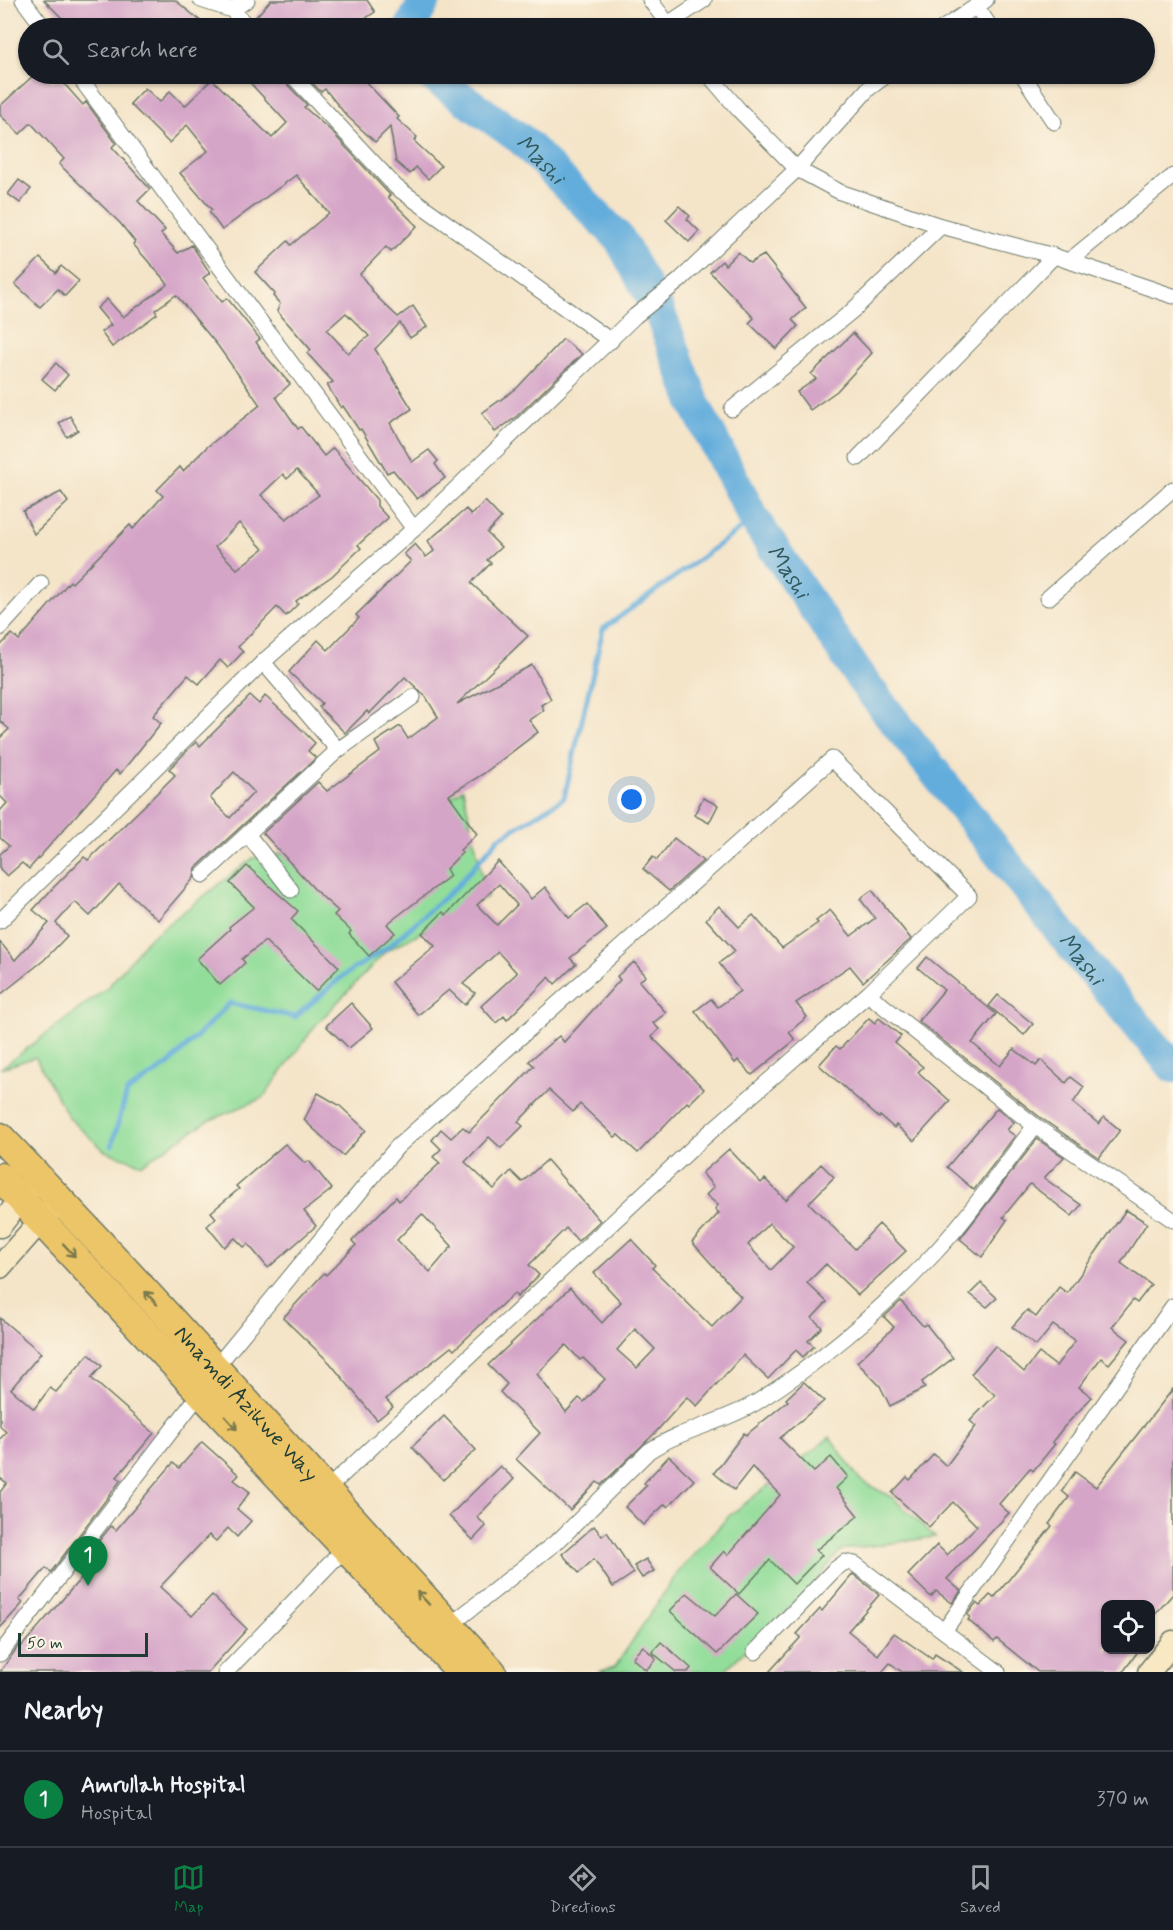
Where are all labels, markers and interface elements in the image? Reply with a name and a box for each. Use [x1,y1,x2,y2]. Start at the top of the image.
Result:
search box [18,18,1155,84]
icon: search [39,35,72,68]
text: Search here [87,37,198,65]
water label: Mashi [508,128,573,194]
water label: Mashi [758,539,818,607]
your location [617,785,646,814]
water label: Mashi [1050,927,1113,994]
one-way arrow [62,1243,76,1258]
one-way arrow [145,1291,159,1306]
street label: Nnamdi Azikwe Way [167,1320,324,1488]
one-way arrow [224,1415,238,1430]
pin: 1 [68,1536,107,1586]
one-way arrow [417,1591,431,1606]
map controls [1101,1600,1155,1654]
button: locate [1101,1600,1155,1654]
scale bar [18,1630,148,1658]
text: 50 m [27,1633,63,1654]
text: Nearby [24,1694,103,1728]
text: Amrullah Hospital [81,1772,246,1800]
text: 1 [39,1786,48,1813]
text: 370 m [1097,1786,1149,1813]
text: Hospital [81,1800,152,1827]
tab: Map [172,1861,205,1918]
tab: Directions [550,1861,616,1918]
tab: Saved [960,1861,1001,1918]

